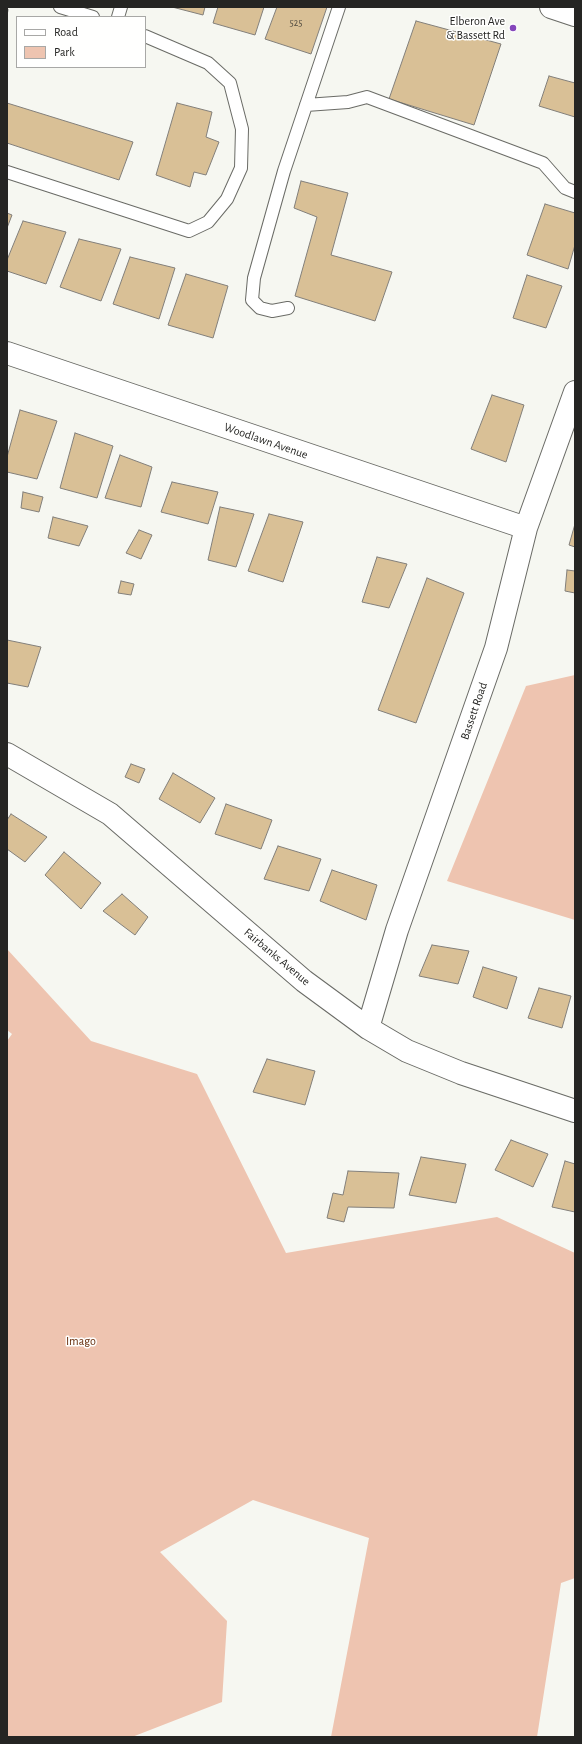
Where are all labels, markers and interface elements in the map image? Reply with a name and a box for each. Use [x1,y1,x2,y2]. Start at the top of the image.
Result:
place label: Elberon Ave & Bassett Rd [446,14,505,42]
legend [16,16,146,68]
house number: 525 [290,17,302,29]
marker: Elberon Ave & Bassett Rd [508,23,518,33]
text: Road [54,26,78,38]
text: Park [54,46,75,58]
street label: Woodlawn Avenue [222,420,310,462]
street label: Bassett Road [457,680,491,742]
street label: Fairbanks Avenue [241,925,313,989]
park label: Imago [66,1334,96,1348]

